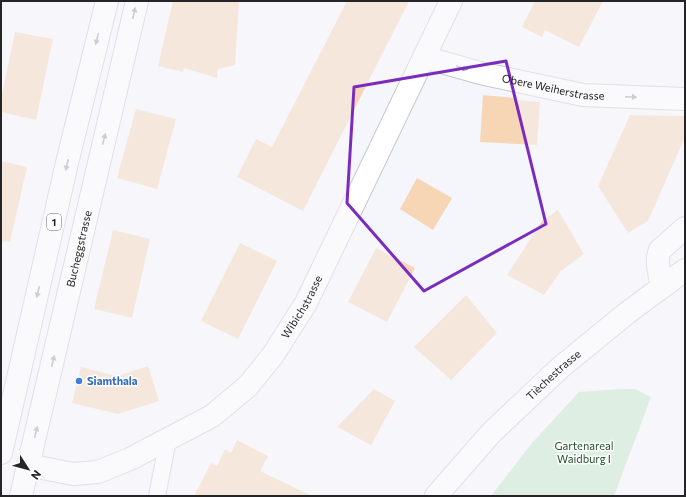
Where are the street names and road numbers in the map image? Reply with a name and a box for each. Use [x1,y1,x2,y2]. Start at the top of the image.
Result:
street label: Obere Weiherstrasse [501,71,605,102]
street label: Bucheggstrasse [63,209,94,288]
road number: 1 [47,214,61,230]
street label: Wibichstrasse [278,273,324,341]
street label: Tièchestrasse [523,347,583,402]

